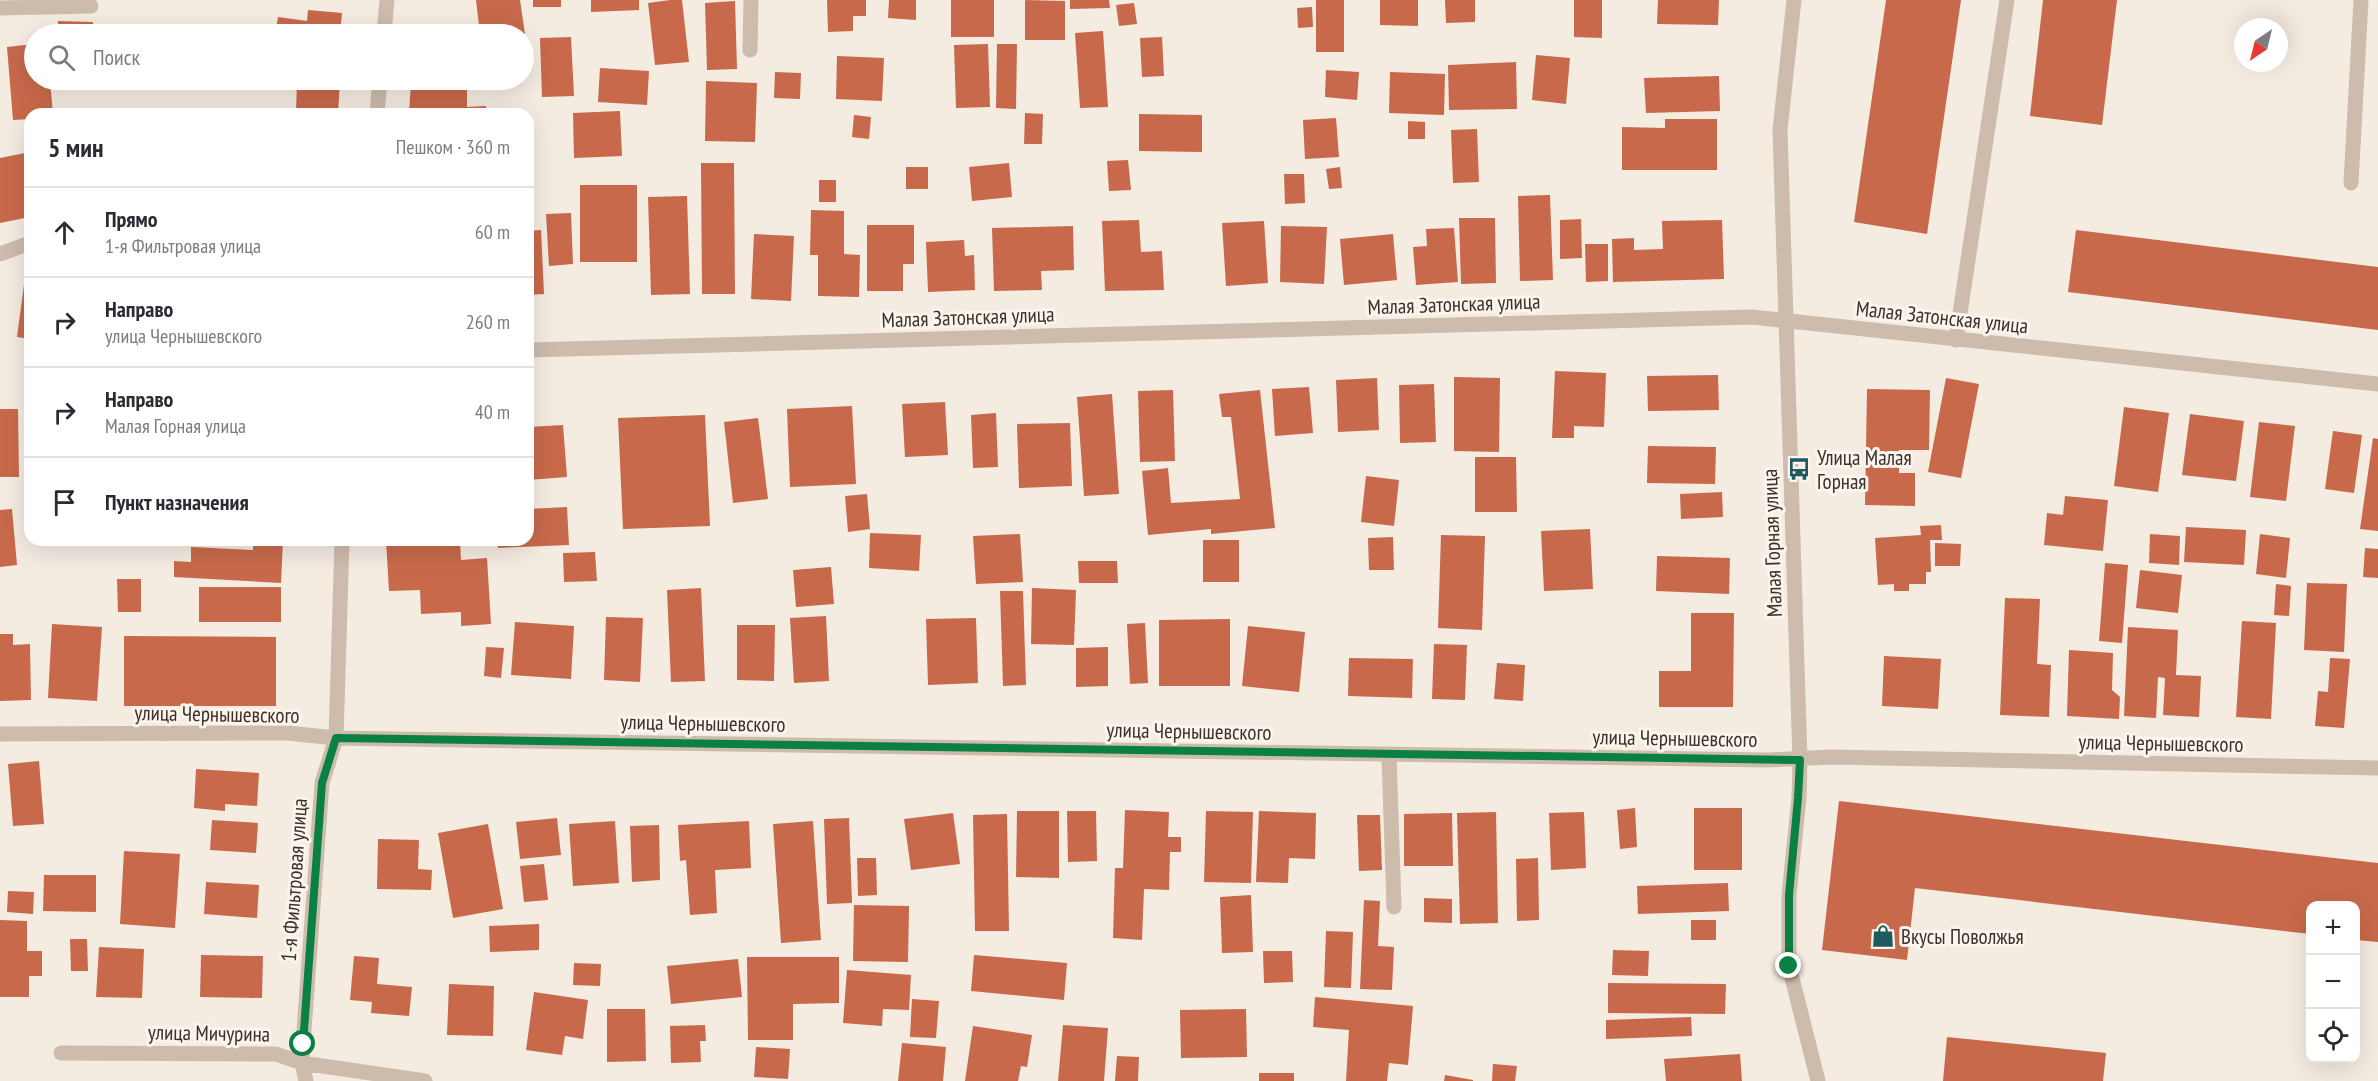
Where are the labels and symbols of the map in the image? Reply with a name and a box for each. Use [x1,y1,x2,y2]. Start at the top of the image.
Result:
north arrow [2234,18,2288,72]
street label: Малая Затонская улица [1367,287,1541,321]
street label: Малая Затонская улица [1855,295,2029,339]
street label: Малая Затонская улица [881,300,1055,334]
place label: Улица Малая Горная [1817,444,1912,495]
bus stop icon: Улица Малая Горная [1786,456,1812,482]
street label: Малая Горная улица [1756,468,1788,618]
street label: улица Чернышевского [134,699,300,729]
street label: улица Чернышевского [620,708,786,738]
street label: улица Чернышевского [1106,716,1272,746]
street label: улица Чернышевского [1592,723,1758,753]
street label: улица Чернышевского [2078,728,2244,758]
street label: 1-я Фильтровая улица [275,797,313,963]
shop icon: Вкусы Поволжья [1870,923,1896,949]
place label: Вкусы Поволжья [1901,923,2024,950]
route end [1775,952,1801,978]
street label: улица Мичурина [148,1018,270,1048]
route start [289,1030,315,1056]

